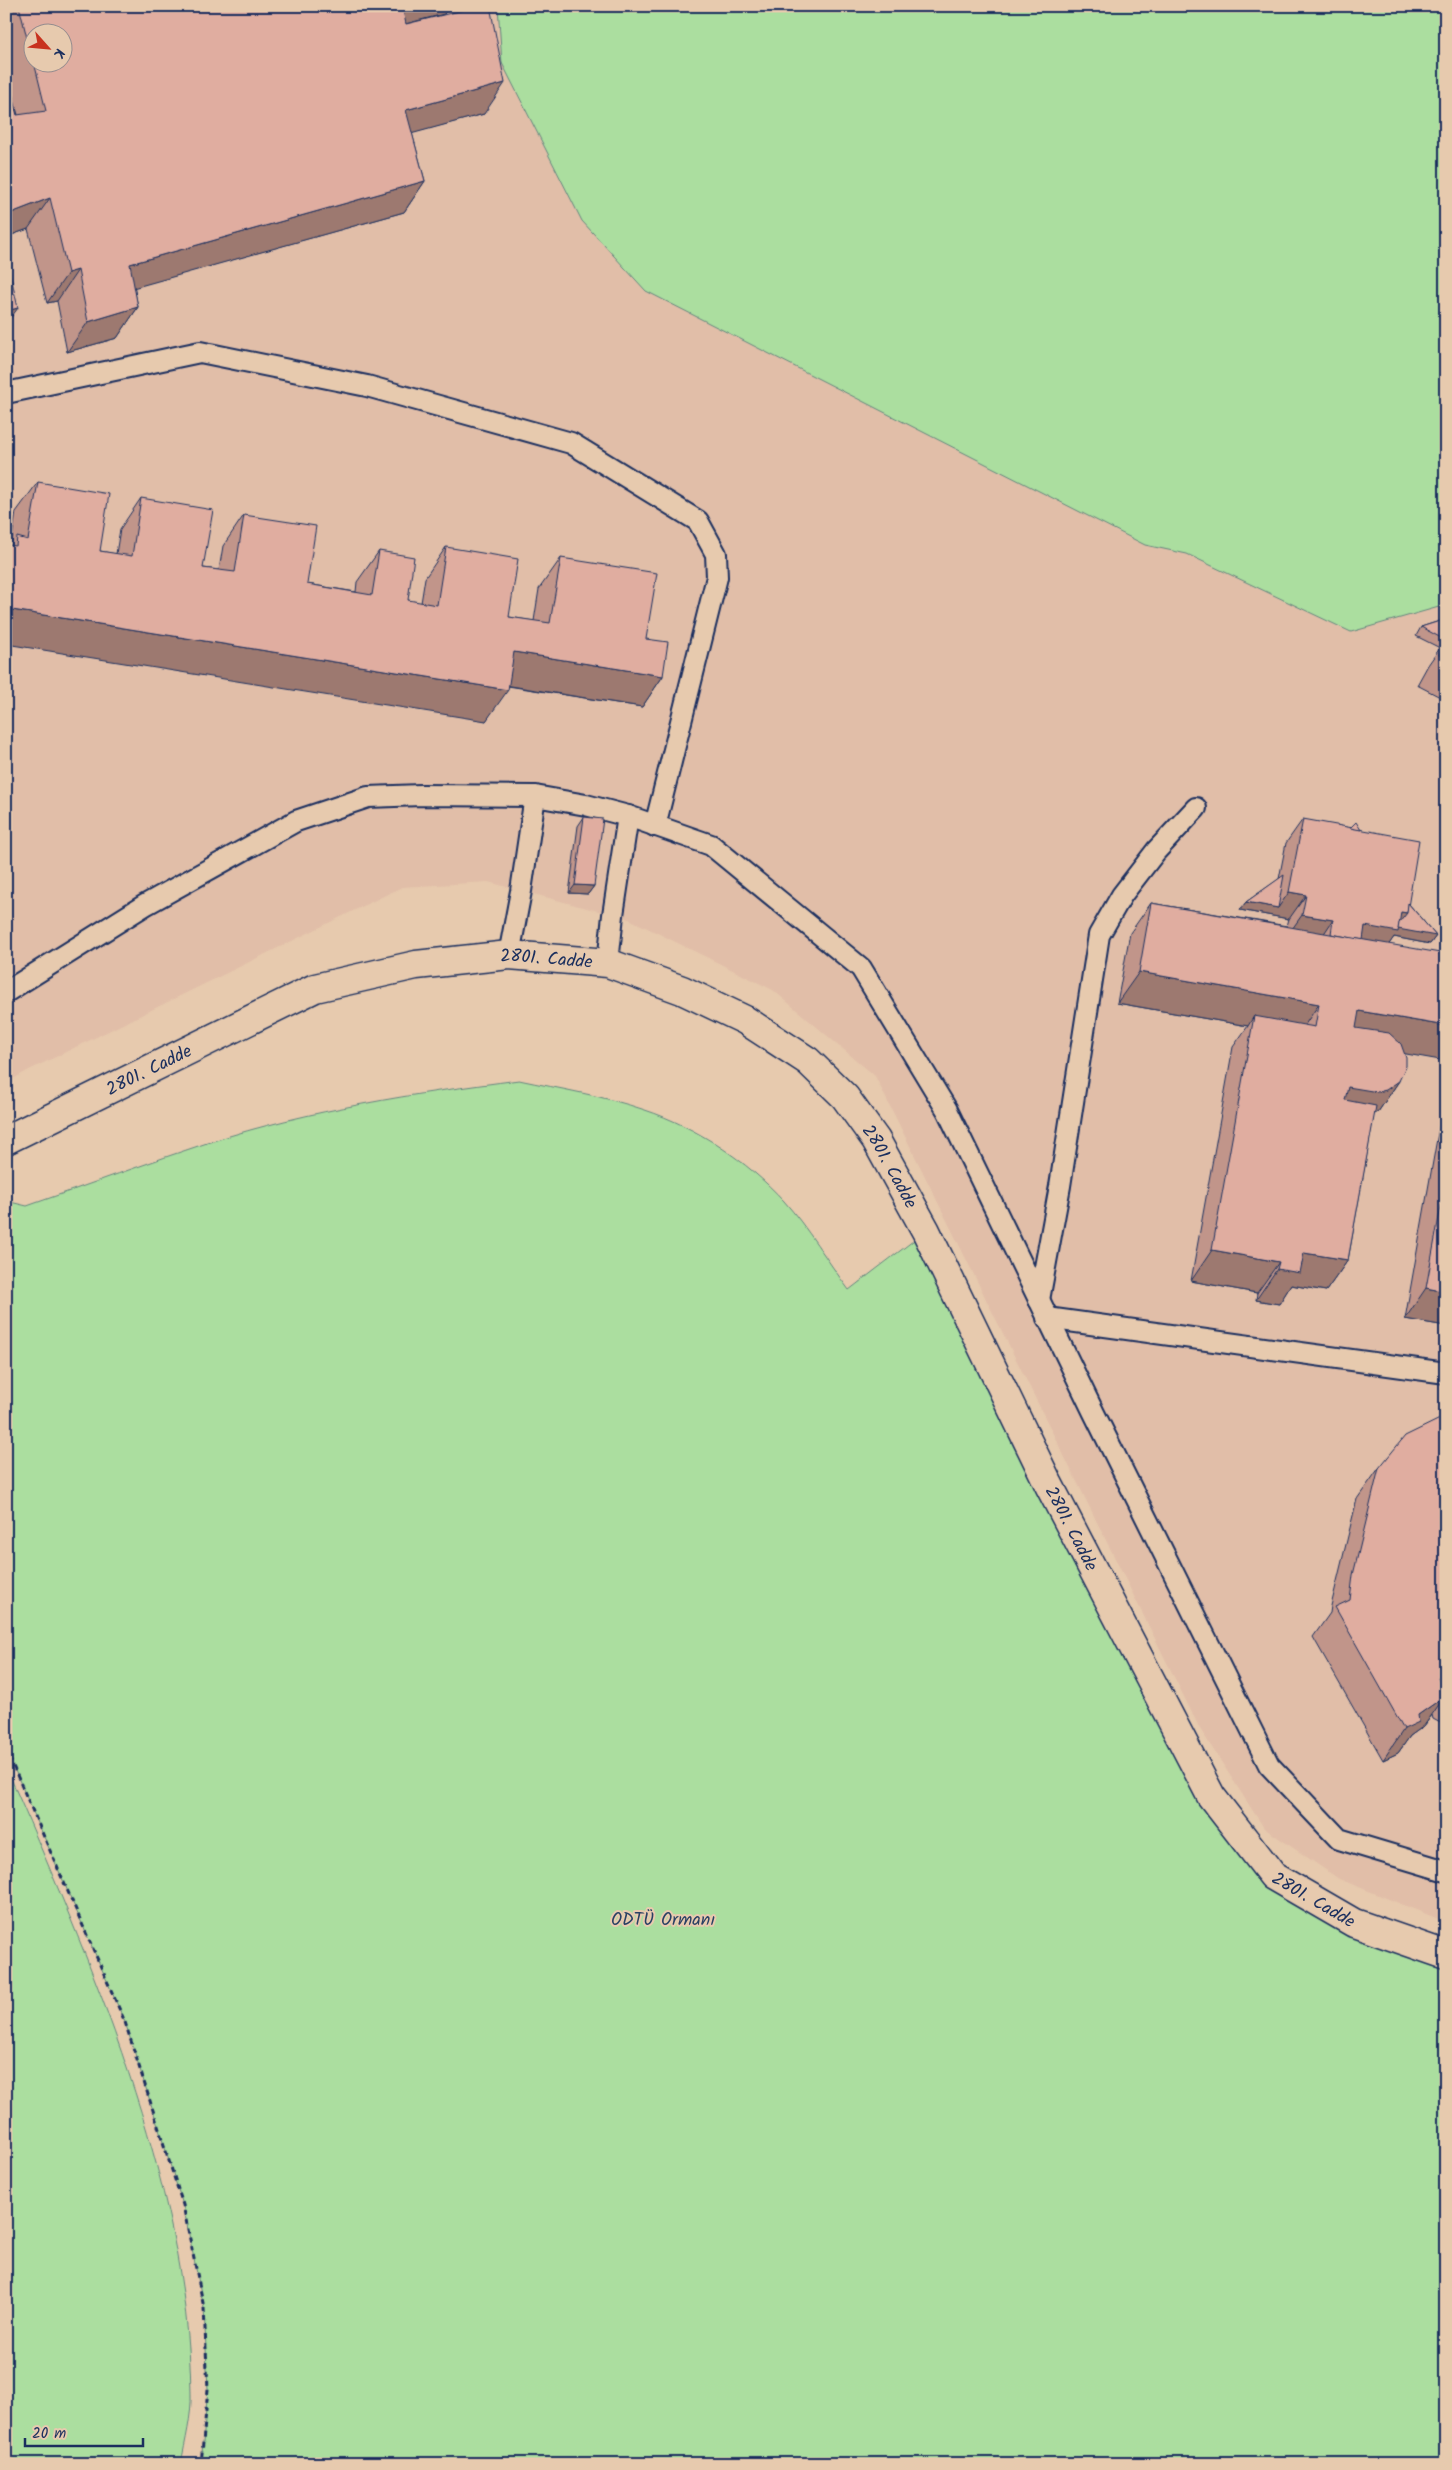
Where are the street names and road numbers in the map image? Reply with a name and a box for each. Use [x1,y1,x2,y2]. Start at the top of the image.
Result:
street label: 2801. Cadde [499,942,594,978]
street label: 2801. Cadde [101,1038,197,1105]
street label: 2801. Cadde [853,1119,924,1215]
street label: 2801. Cadde [1036,1481,1105,1577]
street label: 2801. Cadde [1265,1865,1360,1937]

